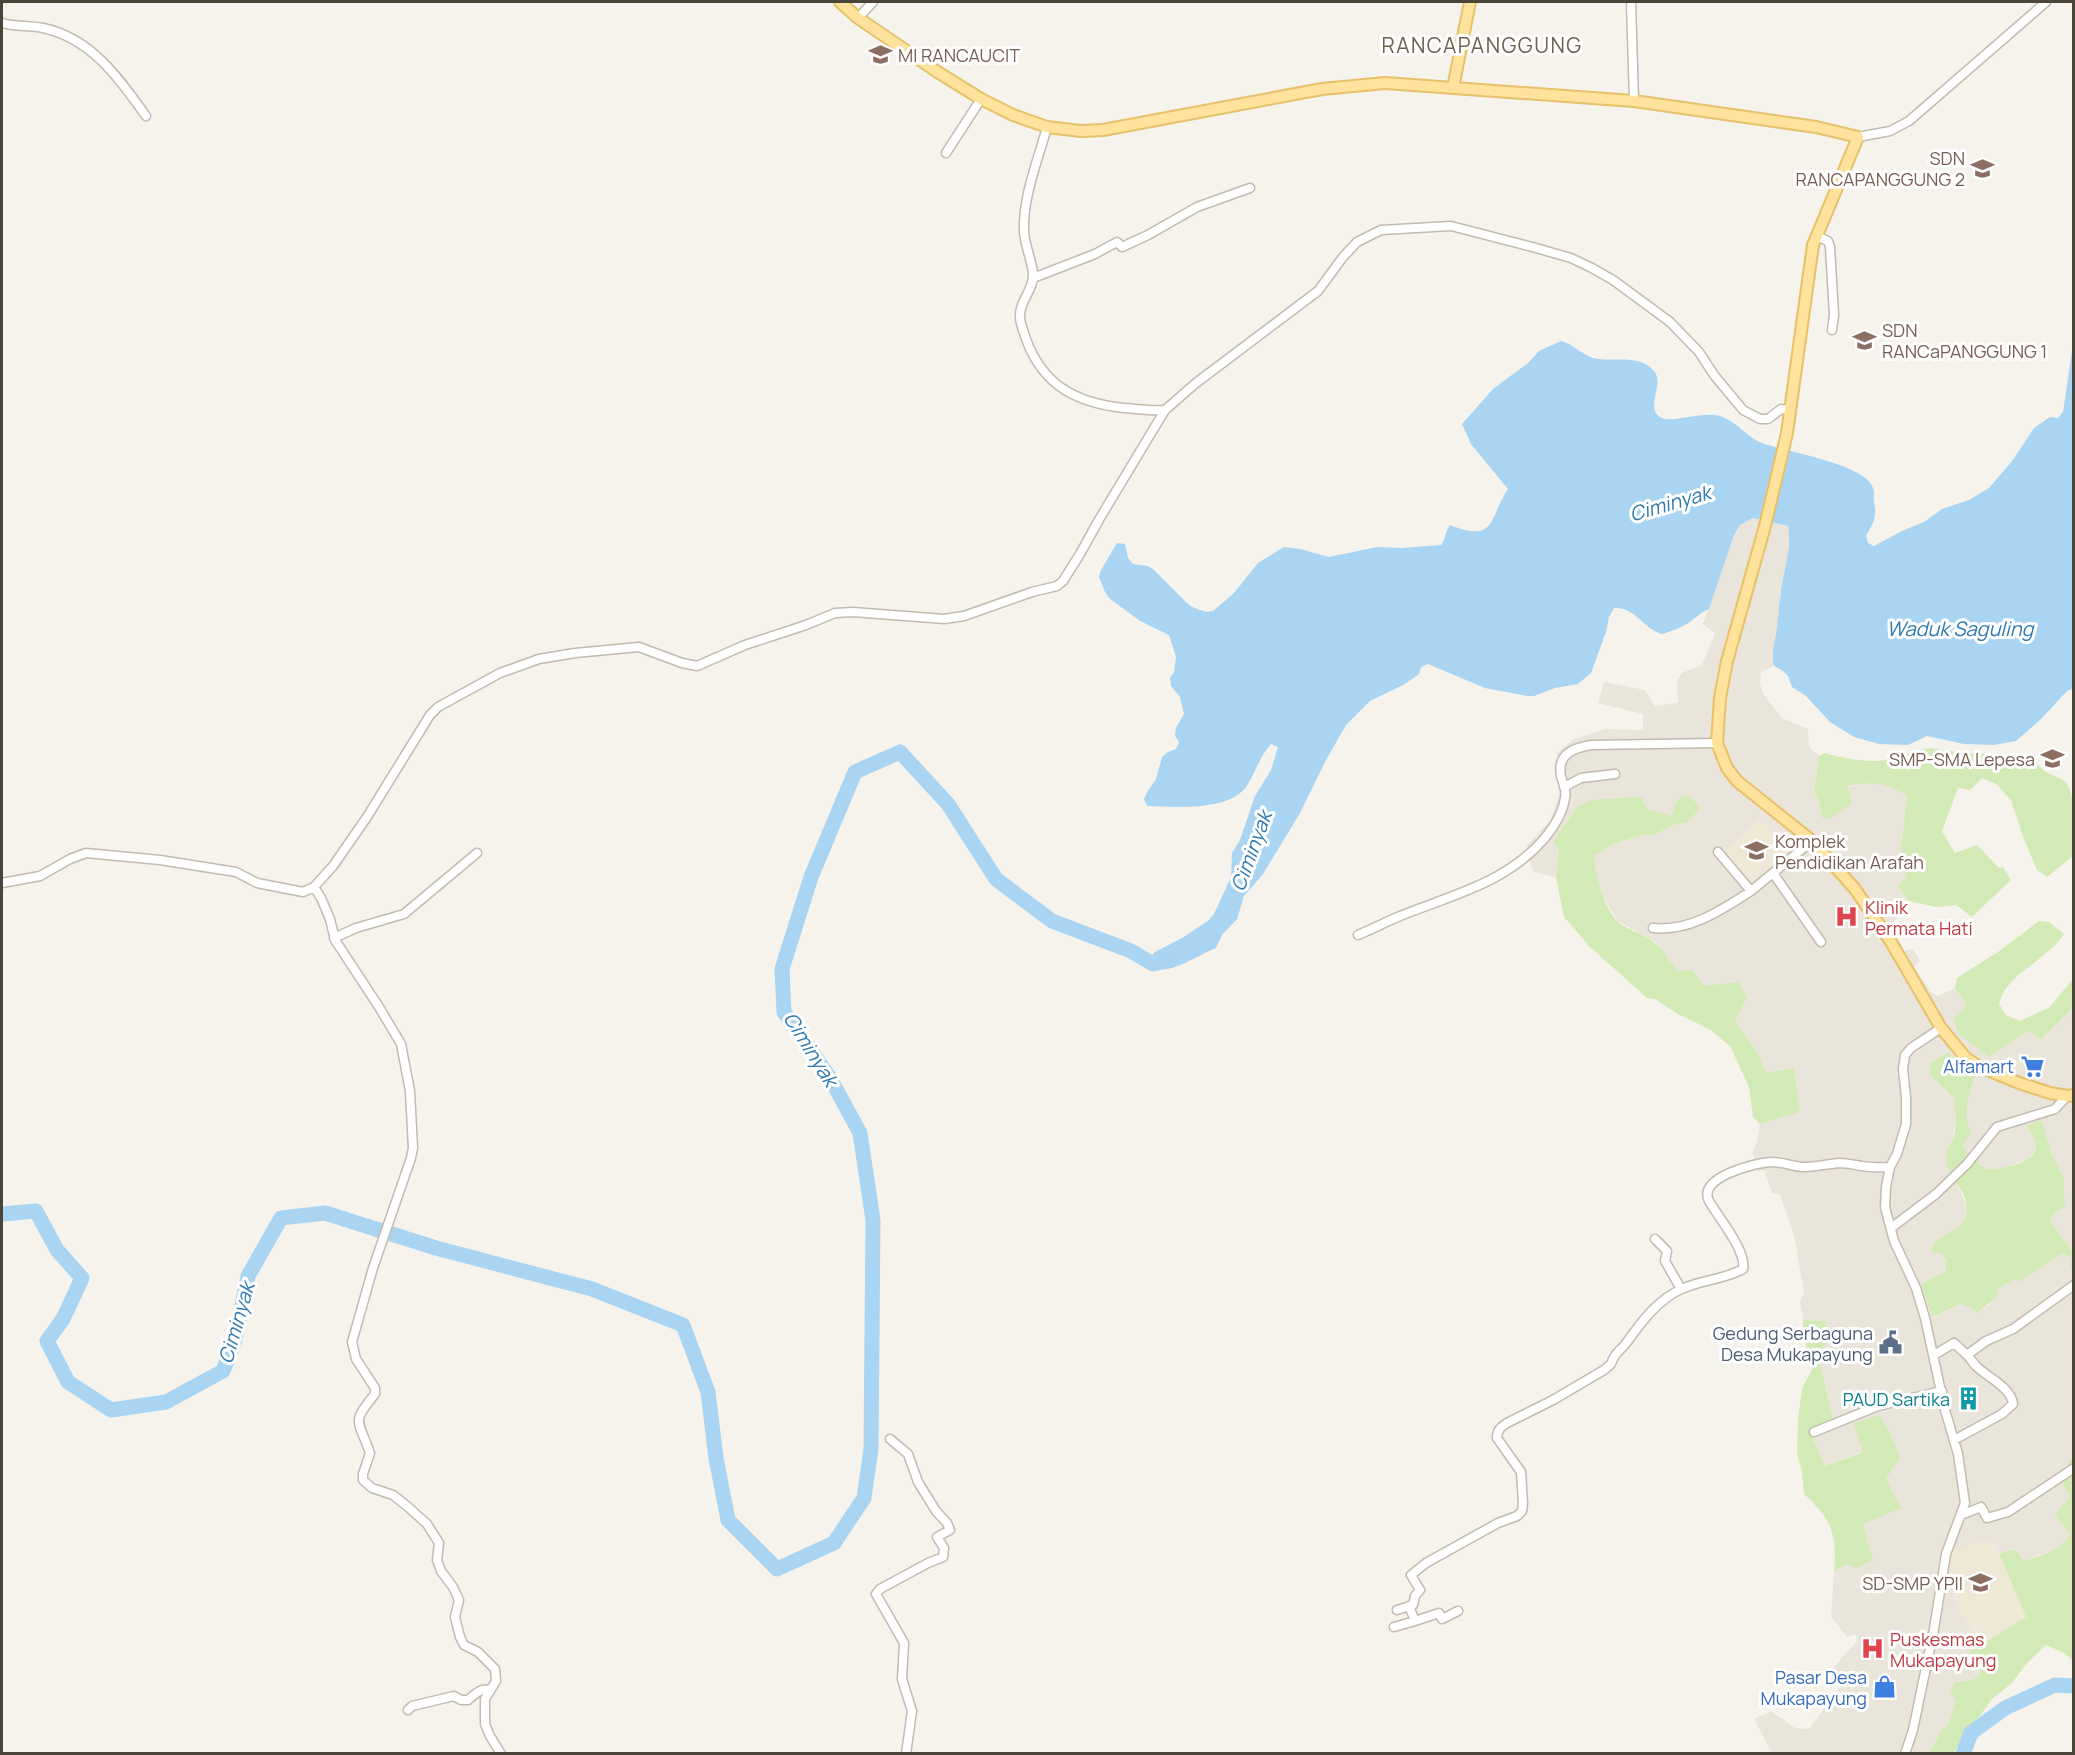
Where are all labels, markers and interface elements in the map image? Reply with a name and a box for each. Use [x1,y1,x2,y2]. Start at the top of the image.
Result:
district label: RANCAPANGGUNG [1381,31,1583,59]
school or university icon: MI RANCAUCIT [867,42,893,68]
place label: MI RANCAUCIT [898,43,1020,67]
place label: SDN RANCAPANGGUNG 2 [1795,146,1965,191]
school or university icon: SDN RANCAPANGGUNG 2 [1970,155,1996,181]
place label: SDN RANCaPANGGUNG 1 [1882,318,2047,363]
school or university icon: SDN RANCaPANGGUNG 1 [1851,327,1877,353]
water label: Ciminyak [1626,478,1717,527]
water label: Waduk Saguling [1887,615,2036,642]
school or university icon: SMP-SMA Lepesa [2040,746,2066,772]
place label: SMP-SMA Lepesa [1889,747,2035,771]
water label: Ciminyak [1224,804,1279,895]
place label: Komplek Pendidikan Arafah [1775,829,1924,874]
school or university icon: Komplek Pendidikan Arafah [1744,838,1770,864]
place label: Klinik Permata Hati [1865,895,1973,940]
hospital icon: Klinik Permata Hati [1834,904,1860,930]
water label: Ciminyak [777,1007,846,1094]
supermarket icon: Alfamart [2019,1053,2045,1079]
place label: Alfamart [1943,1054,2014,1078]
water label: Ciminyak [212,1276,261,1367]
place label: Gedung Serbaguna Desa Mukapayung [1713,1321,1873,1366]
public building icon: Gedung Serbaguna Desa Mukapayung [1878,1330,1904,1356]
building icon: PAUD Sartika [1955,1386,1981,1412]
place label: PAUD Sartika [1843,1387,1950,1411]
school or university icon: SD-SMP YPII [1968,1570,1994,1596]
place label: SD-SMP YPII [1862,1571,1963,1595]
place label: Puskesmas Mukapayung [1890,1627,1996,1672]
hospital icon: Puskesmas Mukapayung [1859,1636,1885,1662]
place label: Pasar Desa Mukapayung [1761,1665,1867,1710]
shop icon: Pasar Desa Mukapayung [1872,1674,1898,1700]

